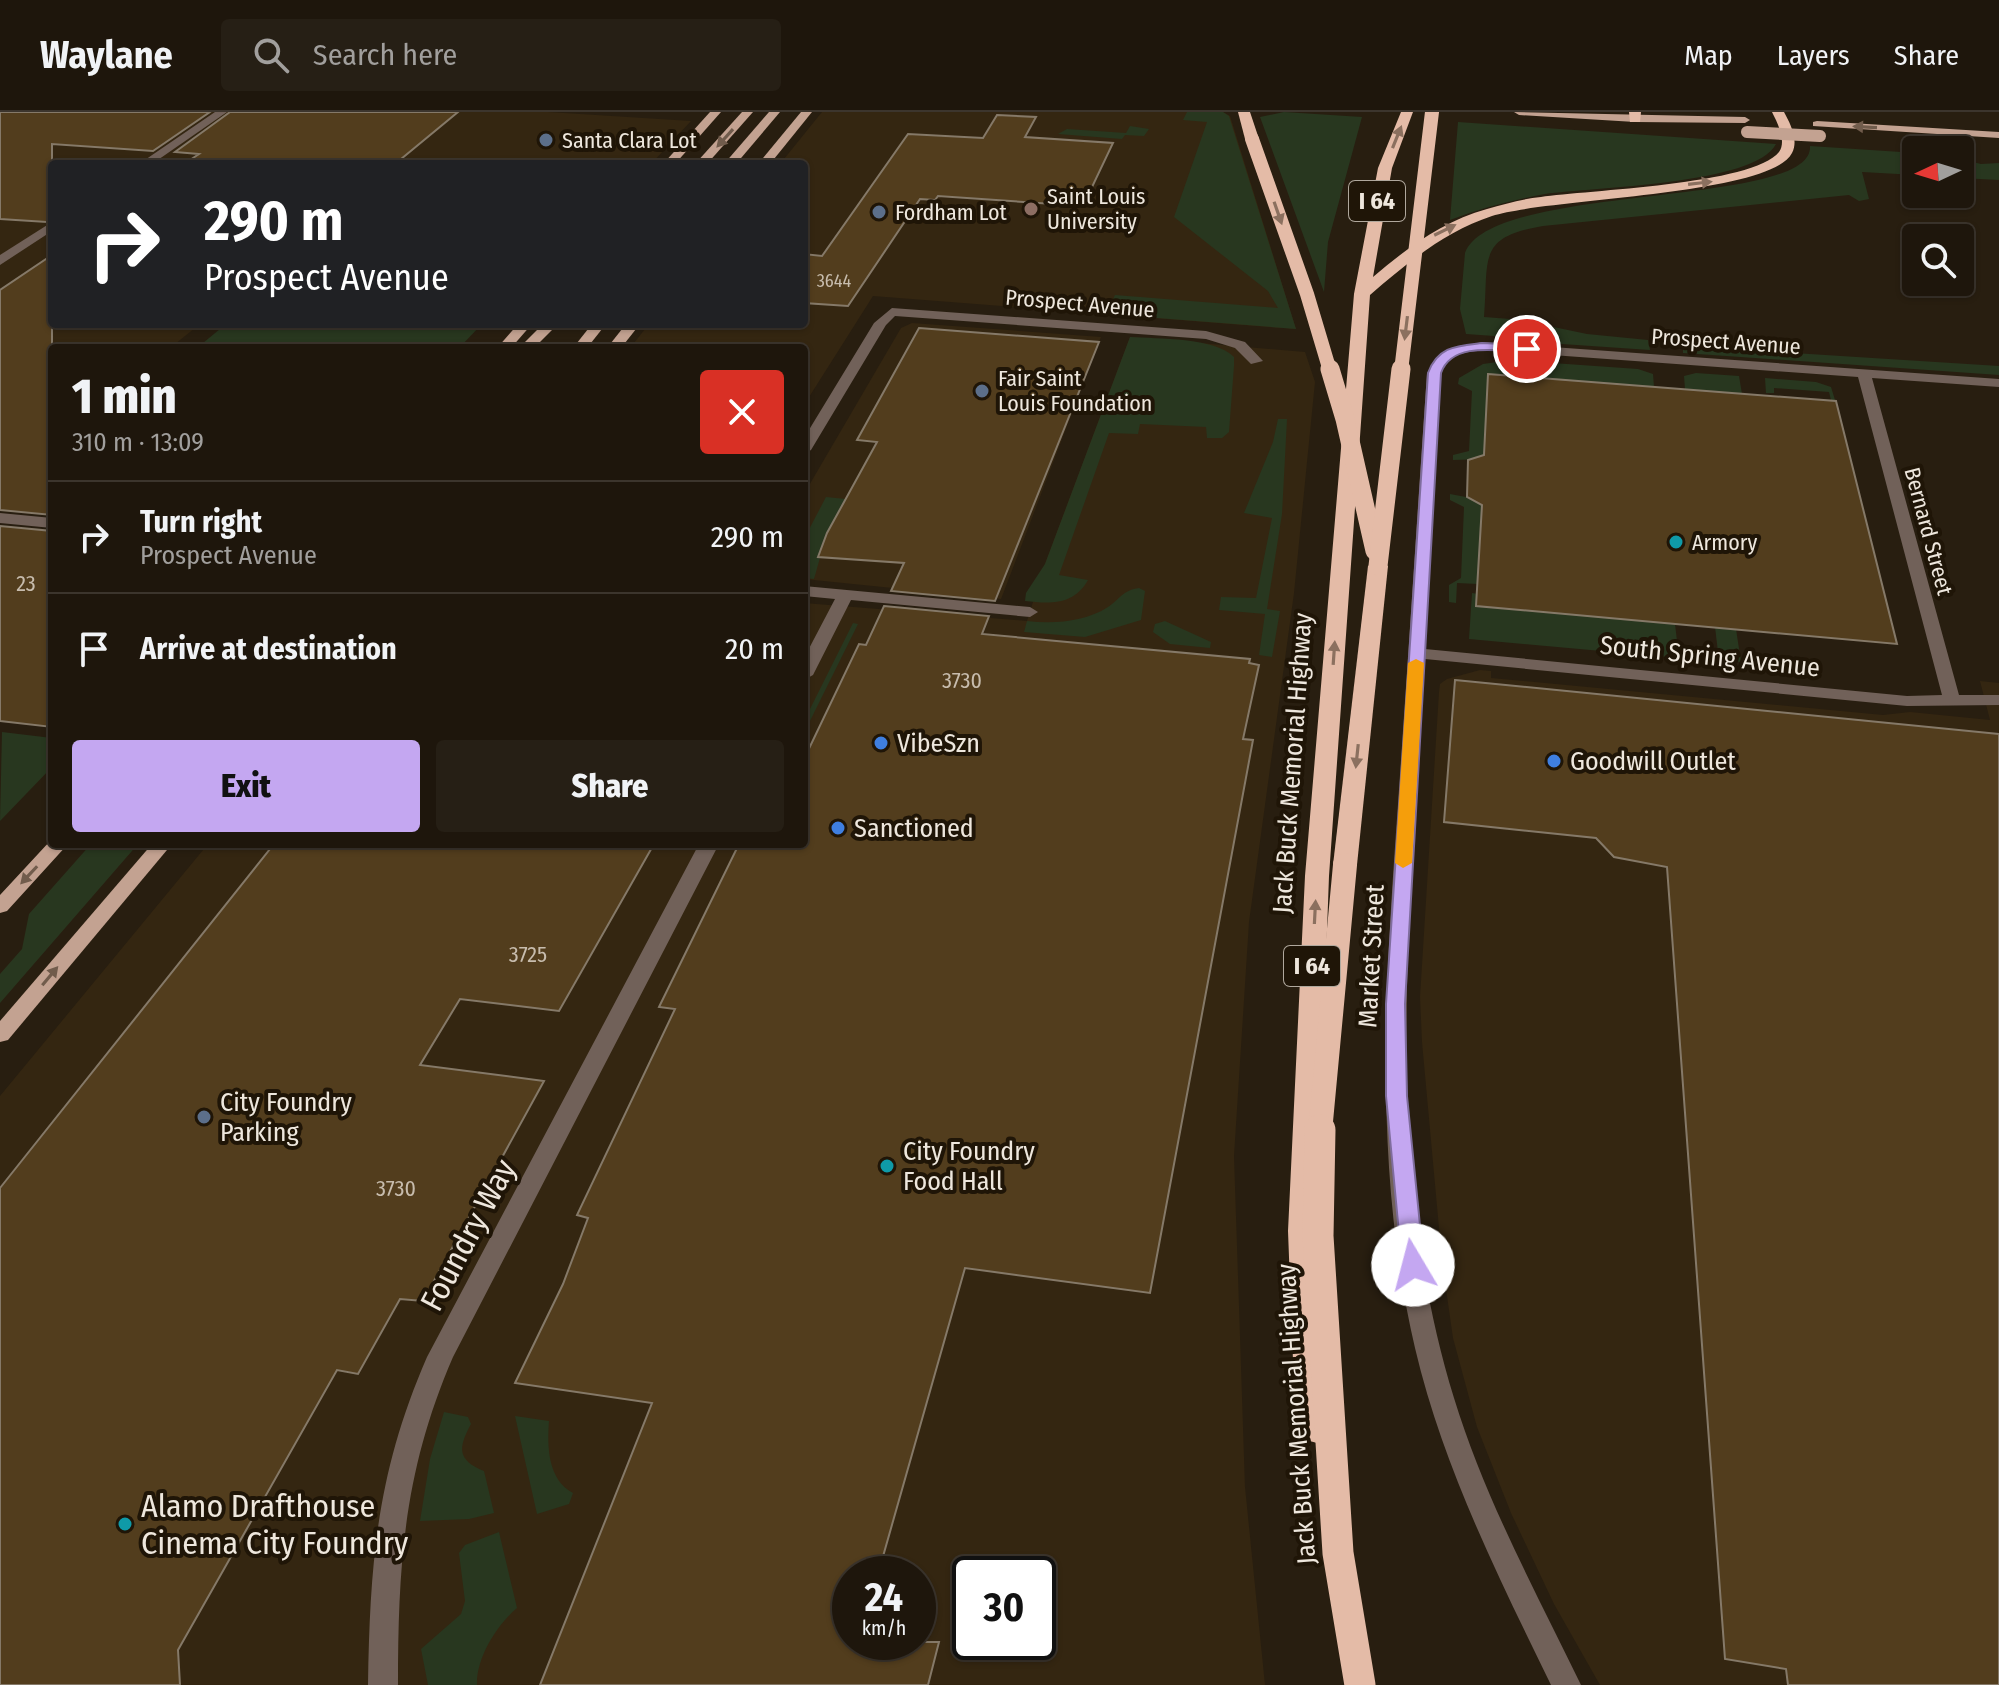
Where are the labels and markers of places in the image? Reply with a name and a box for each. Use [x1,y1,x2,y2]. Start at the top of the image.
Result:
place label: Santa Clara Lot [562,127,697,154]
marker: Santa Clara Lot [537,131,555,149]
place label: Saint Louis University [1047,183,1145,235]
place label: Fordham Lot [895,199,1008,226]
marker: Saint Louis University [1022,200,1040,218]
marker: Fordham Lot [870,203,888,221]
pin [1493,315,1561,383]
place label: Fair Saint Louis Foundation [998,365,1152,417]
marker: Fair Saint Louis Foundation [973,382,991,400]
place label: Armory [1692,529,1757,556]
marker: Armory [1667,533,1685,551]
place label: VibeSzn [897,728,980,759]
marker: VibeSzn [872,734,890,752]
place label: Goodwill Outlet [1570,746,1736,777]
marker: Goodwill Outlet [1545,752,1563,770]
place label: Sanctioned [854,813,974,844]
marker: Sanctioned [829,819,847,837]
place label: City Foundry Parking [220,1087,352,1148]
marker: City Foundry Parking [195,1108,213,1126]
place label: City Foundry Food Hall [903,1136,1035,1197]
marker: City Foundry Food Hall [878,1157,896,1175]
place label: Alamo Drafthouse Cinema City Foundry [141,1487,409,1562]
marker: Alamo Drafthouse Cinema City Foundry [116,1515,134,1533]

